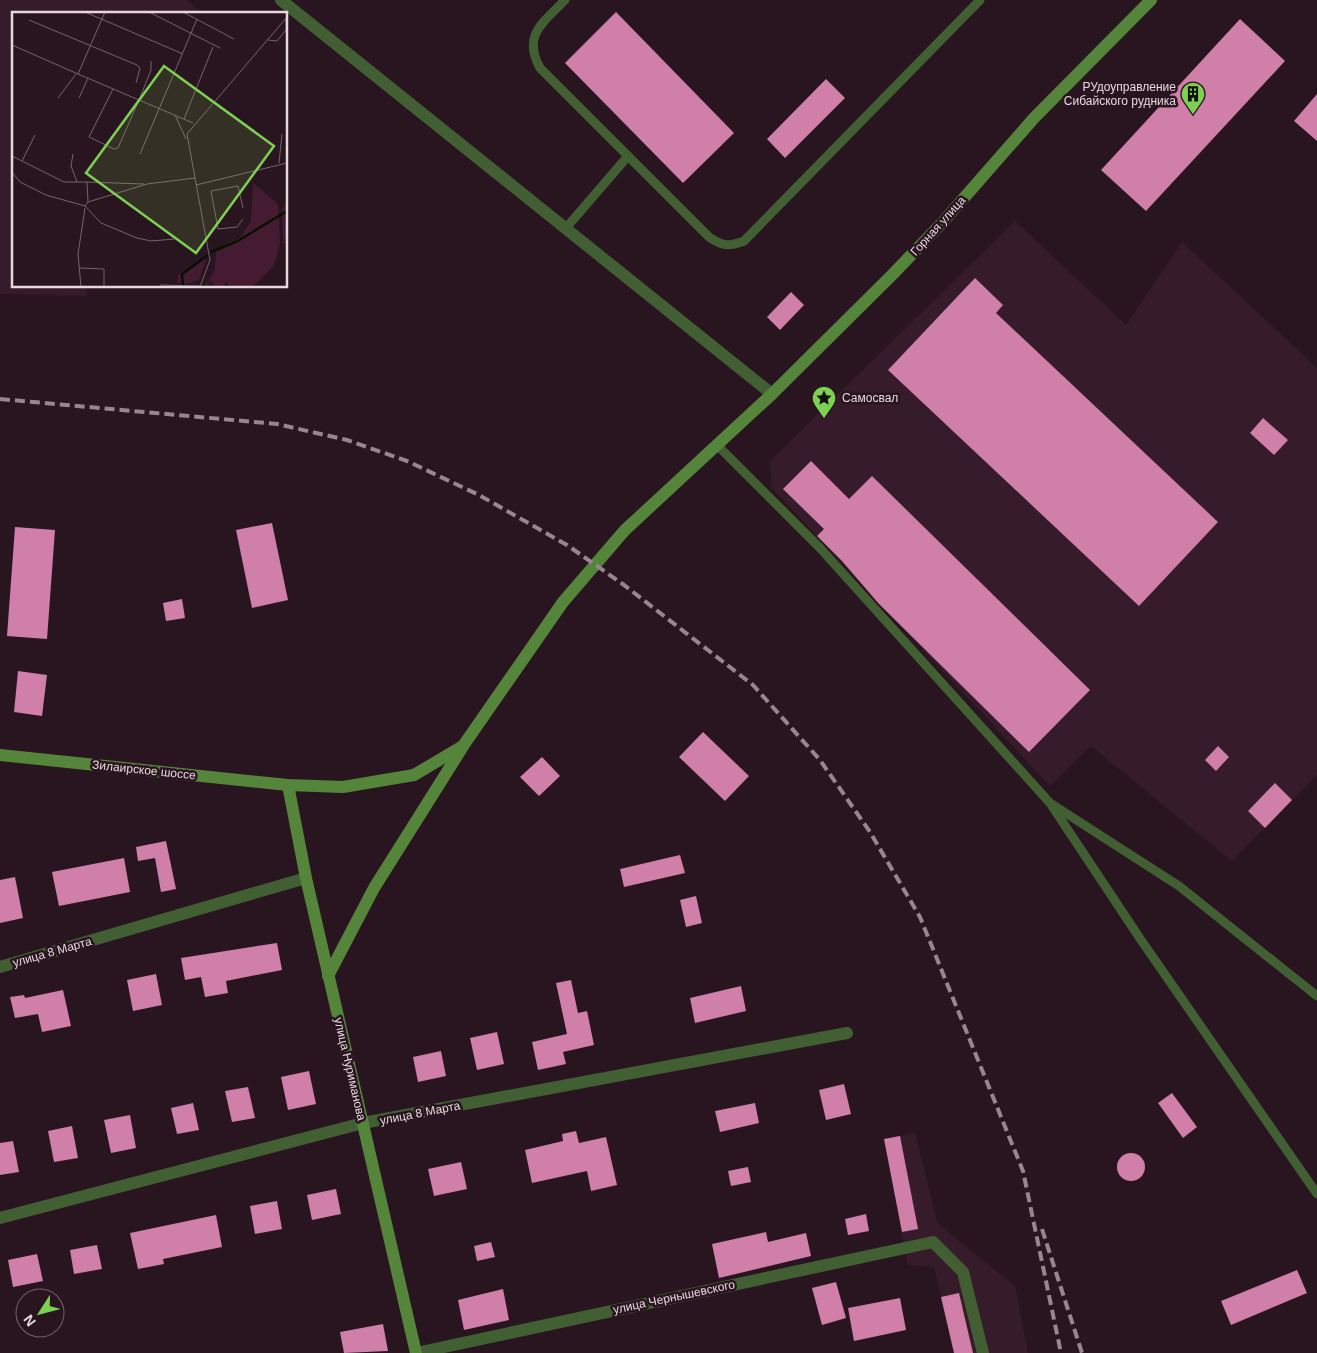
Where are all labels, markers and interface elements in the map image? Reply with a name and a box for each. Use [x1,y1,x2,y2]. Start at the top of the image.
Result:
inset map [12,12,288,288]
place label: РУдоуправление Сибайского рудника [1064,80,1176,108]
building icon: РУдоуправление Сибайского рудника [1180,81,1206,115]
street label: Горная улица [908,193,969,259]
place icon: Самосвал [811,385,837,419]
place label: Самосвал [842,391,898,405]
street label: Зилаирское шоссе [92,758,197,782]
street label: улица 8 Марта [11,934,93,970]
street label: улица Нуриманова [331,1016,369,1122]
street label: улица 8 Марта [379,1098,462,1128]
street label: улица Чернышевского [612,1277,737,1317]
north arrow [15,1288,65,1338]
text: N [20,1312,39,1329]

